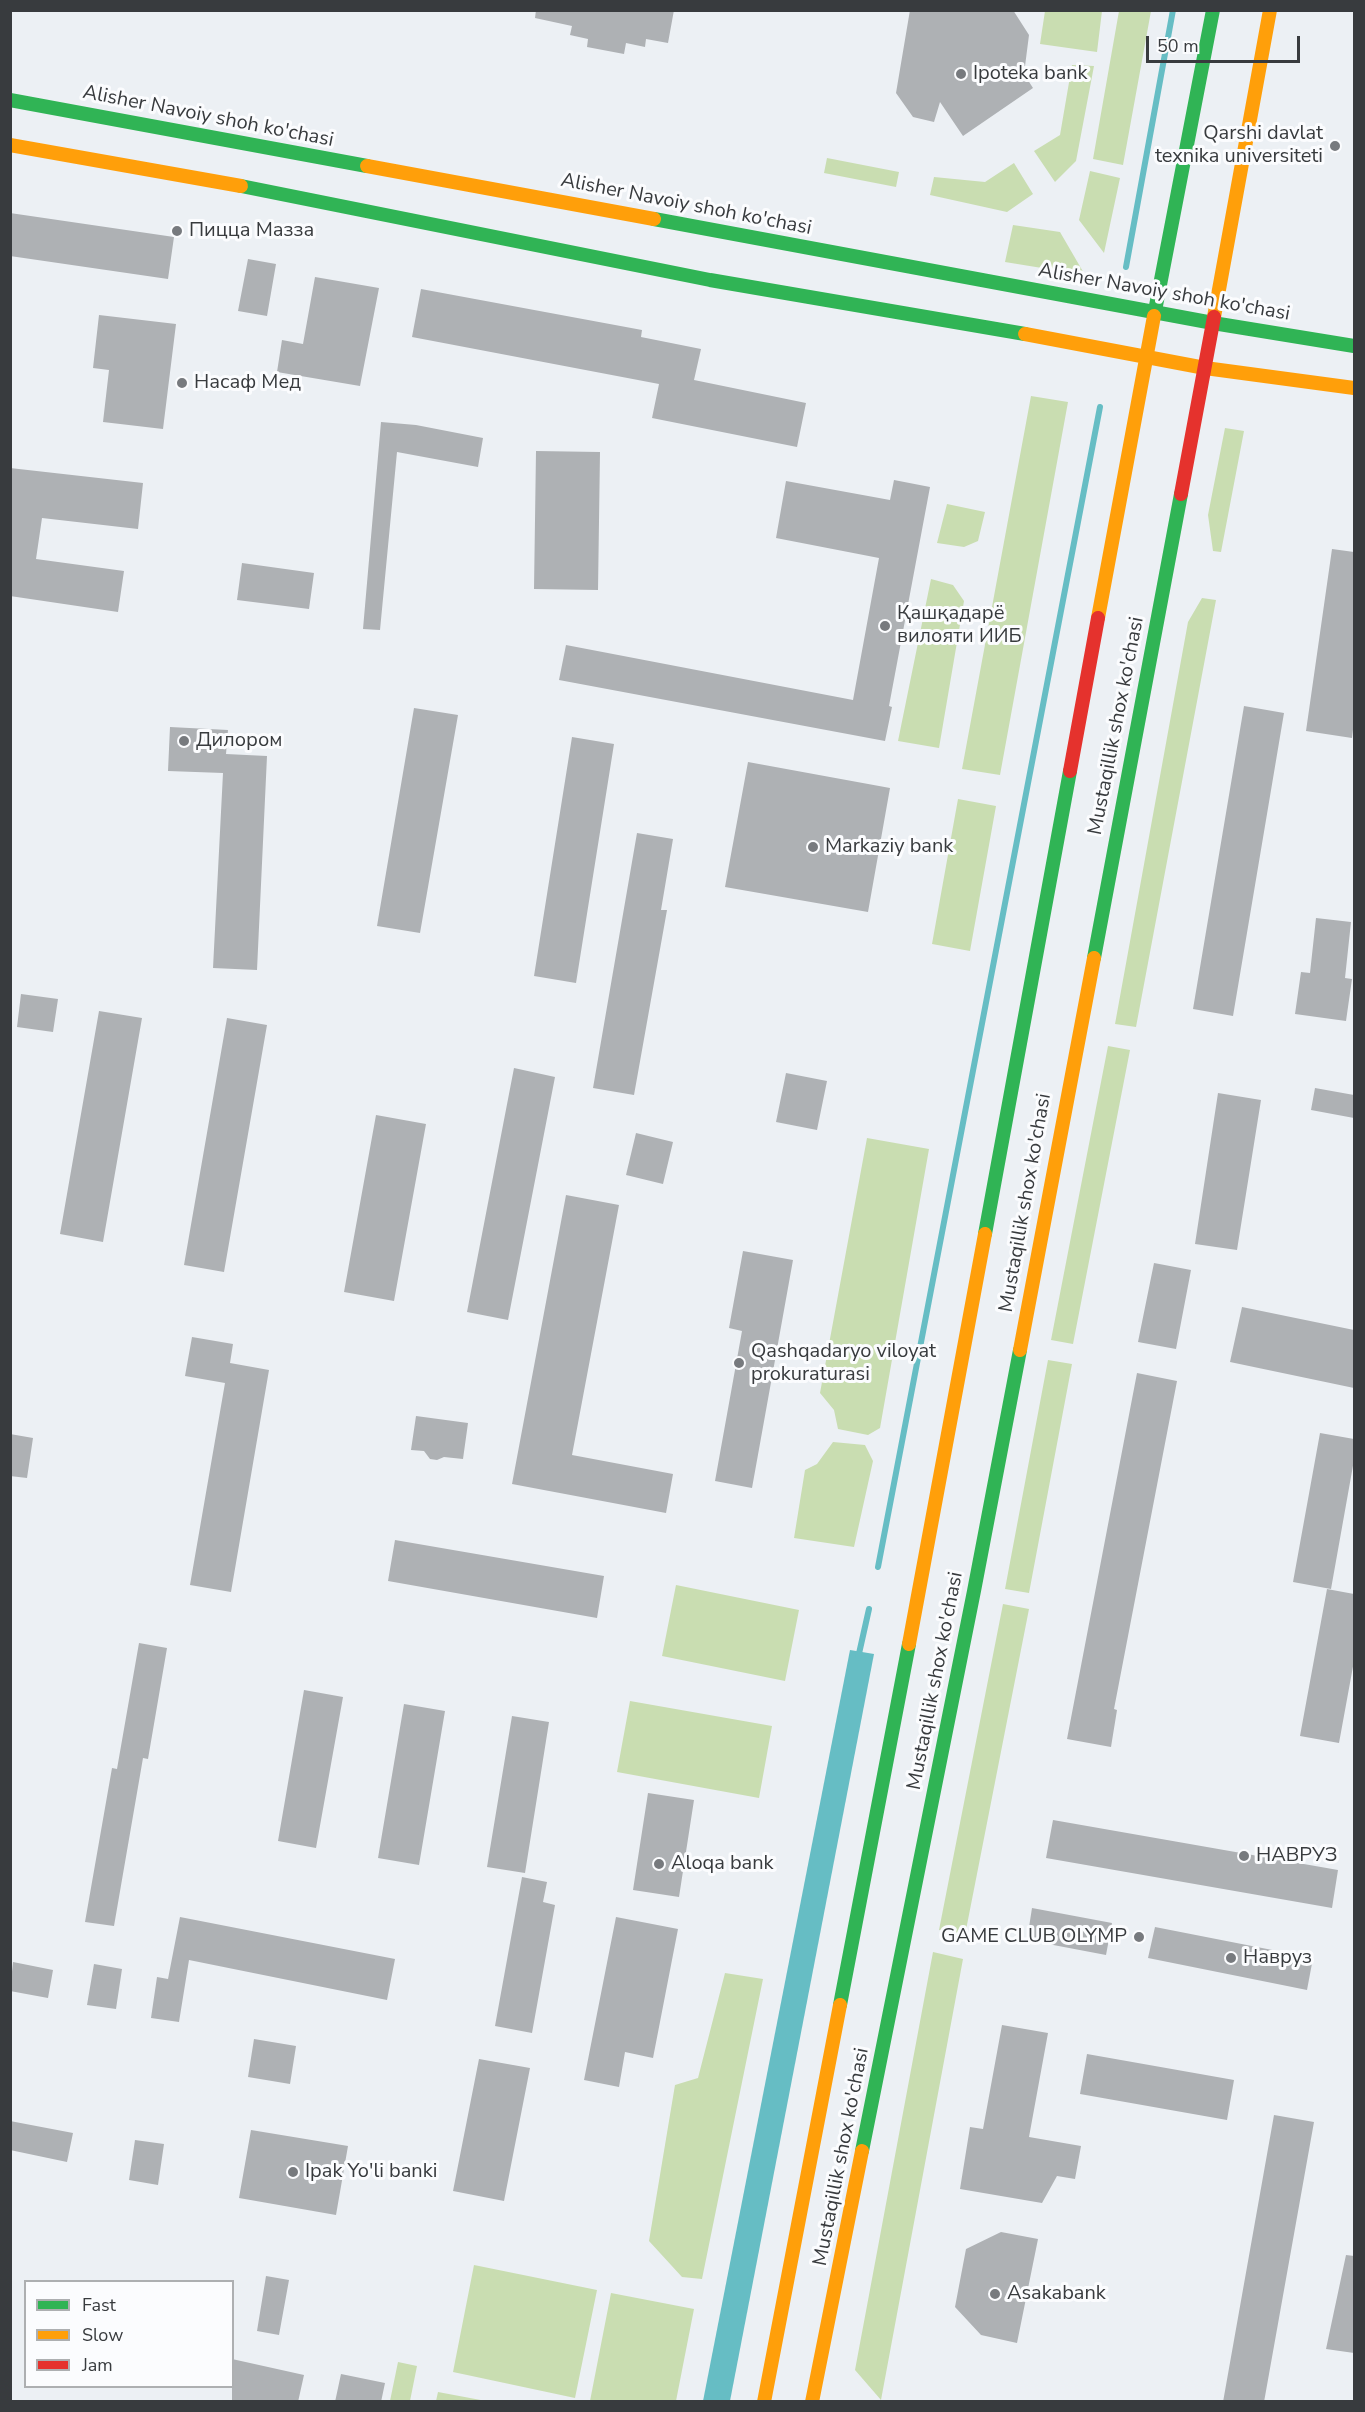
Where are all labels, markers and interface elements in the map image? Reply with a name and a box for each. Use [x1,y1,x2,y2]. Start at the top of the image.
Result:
scale bar [1149,24,1304,62]
text: 50 m [1157,34,1199,58]
place label: Ipoteka bank [973,62,1088,86]
marker: Ipoteka bank [954,67,968,81]
street label: Alisher Navoiy shoh ko'chasi [81,81,335,153]
place label: Qarshi davlat texnika universiteti [1155,122,1323,169]
marker: Qarshi davlat texnika universiteti [1328,139,1342,153]
street label: Alisher Navoiy shoh ko'chasi [559,169,813,241]
place label: Пицца Мазза [189,219,314,243]
marker: Пицца Мазза [170,224,184,238]
street label: Alisher Navoiy shoh ko'chasi [1036,259,1292,327]
place label: Насаф Мед [194,371,301,395]
marker: Насаф Мед [175,376,189,390]
place label: Қашқадарё вилояти ИИБ [897,602,1022,649]
street label: Mustaqillik shox ko'chasi [1084,615,1150,837]
marker: Қашқадарё вилояти ИИБ [878,619,892,633]
place label: Дилором [196,729,282,753]
marker: Дилором [177,734,191,748]
place label: Markaziy bank [825,835,953,859]
marker: Markaziy bank [806,840,820,854]
street label: Mustaqillik shox ko'chasi [995,1092,1057,1314]
place label: Qashqadaryo viloyat prokuraturasi [751,1340,936,1387]
marker: Qashqadaryo viloyat prokuraturasi [732,1356,746,1370]
street label: Mustaqillik shox ko'chasi [903,1570,969,1792]
place label: НАВРУЗ [1256,1844,1338,1868]
marker: НАВРУЗ [1237,1849,1251,1863]
place label: Aloqa bank [671,1852,774,1876]
marker: Aloqa bank [652,1857,666,1871]
place label: GAME CLUB OLYMP [941,1925,1127,1949]
marker: GAME CLUB OLYMP [1132,1930,1146,1944]
place label: Навруз [1243,1946,1312,1970]
marker: Навруз [1224,1951,1238,1965]
street label: Mustaqillik shox ko'chasi [809,2046,875,2268]
place label: Ipak Yo'li banki [305,2160,437,2184]
marker: Ipak Yo'li banki [286,2165,300,2179]
legend [24,2280,234,2388]
place label: Asakabank [1007,2282,1106,2306]
marker: Asakabank [988,2287,1002,2301]
text: Fast [82,2293,116,2317]
text: Slow [82,2323,123,2347]
text: Jam [82,2353,113,2377]

